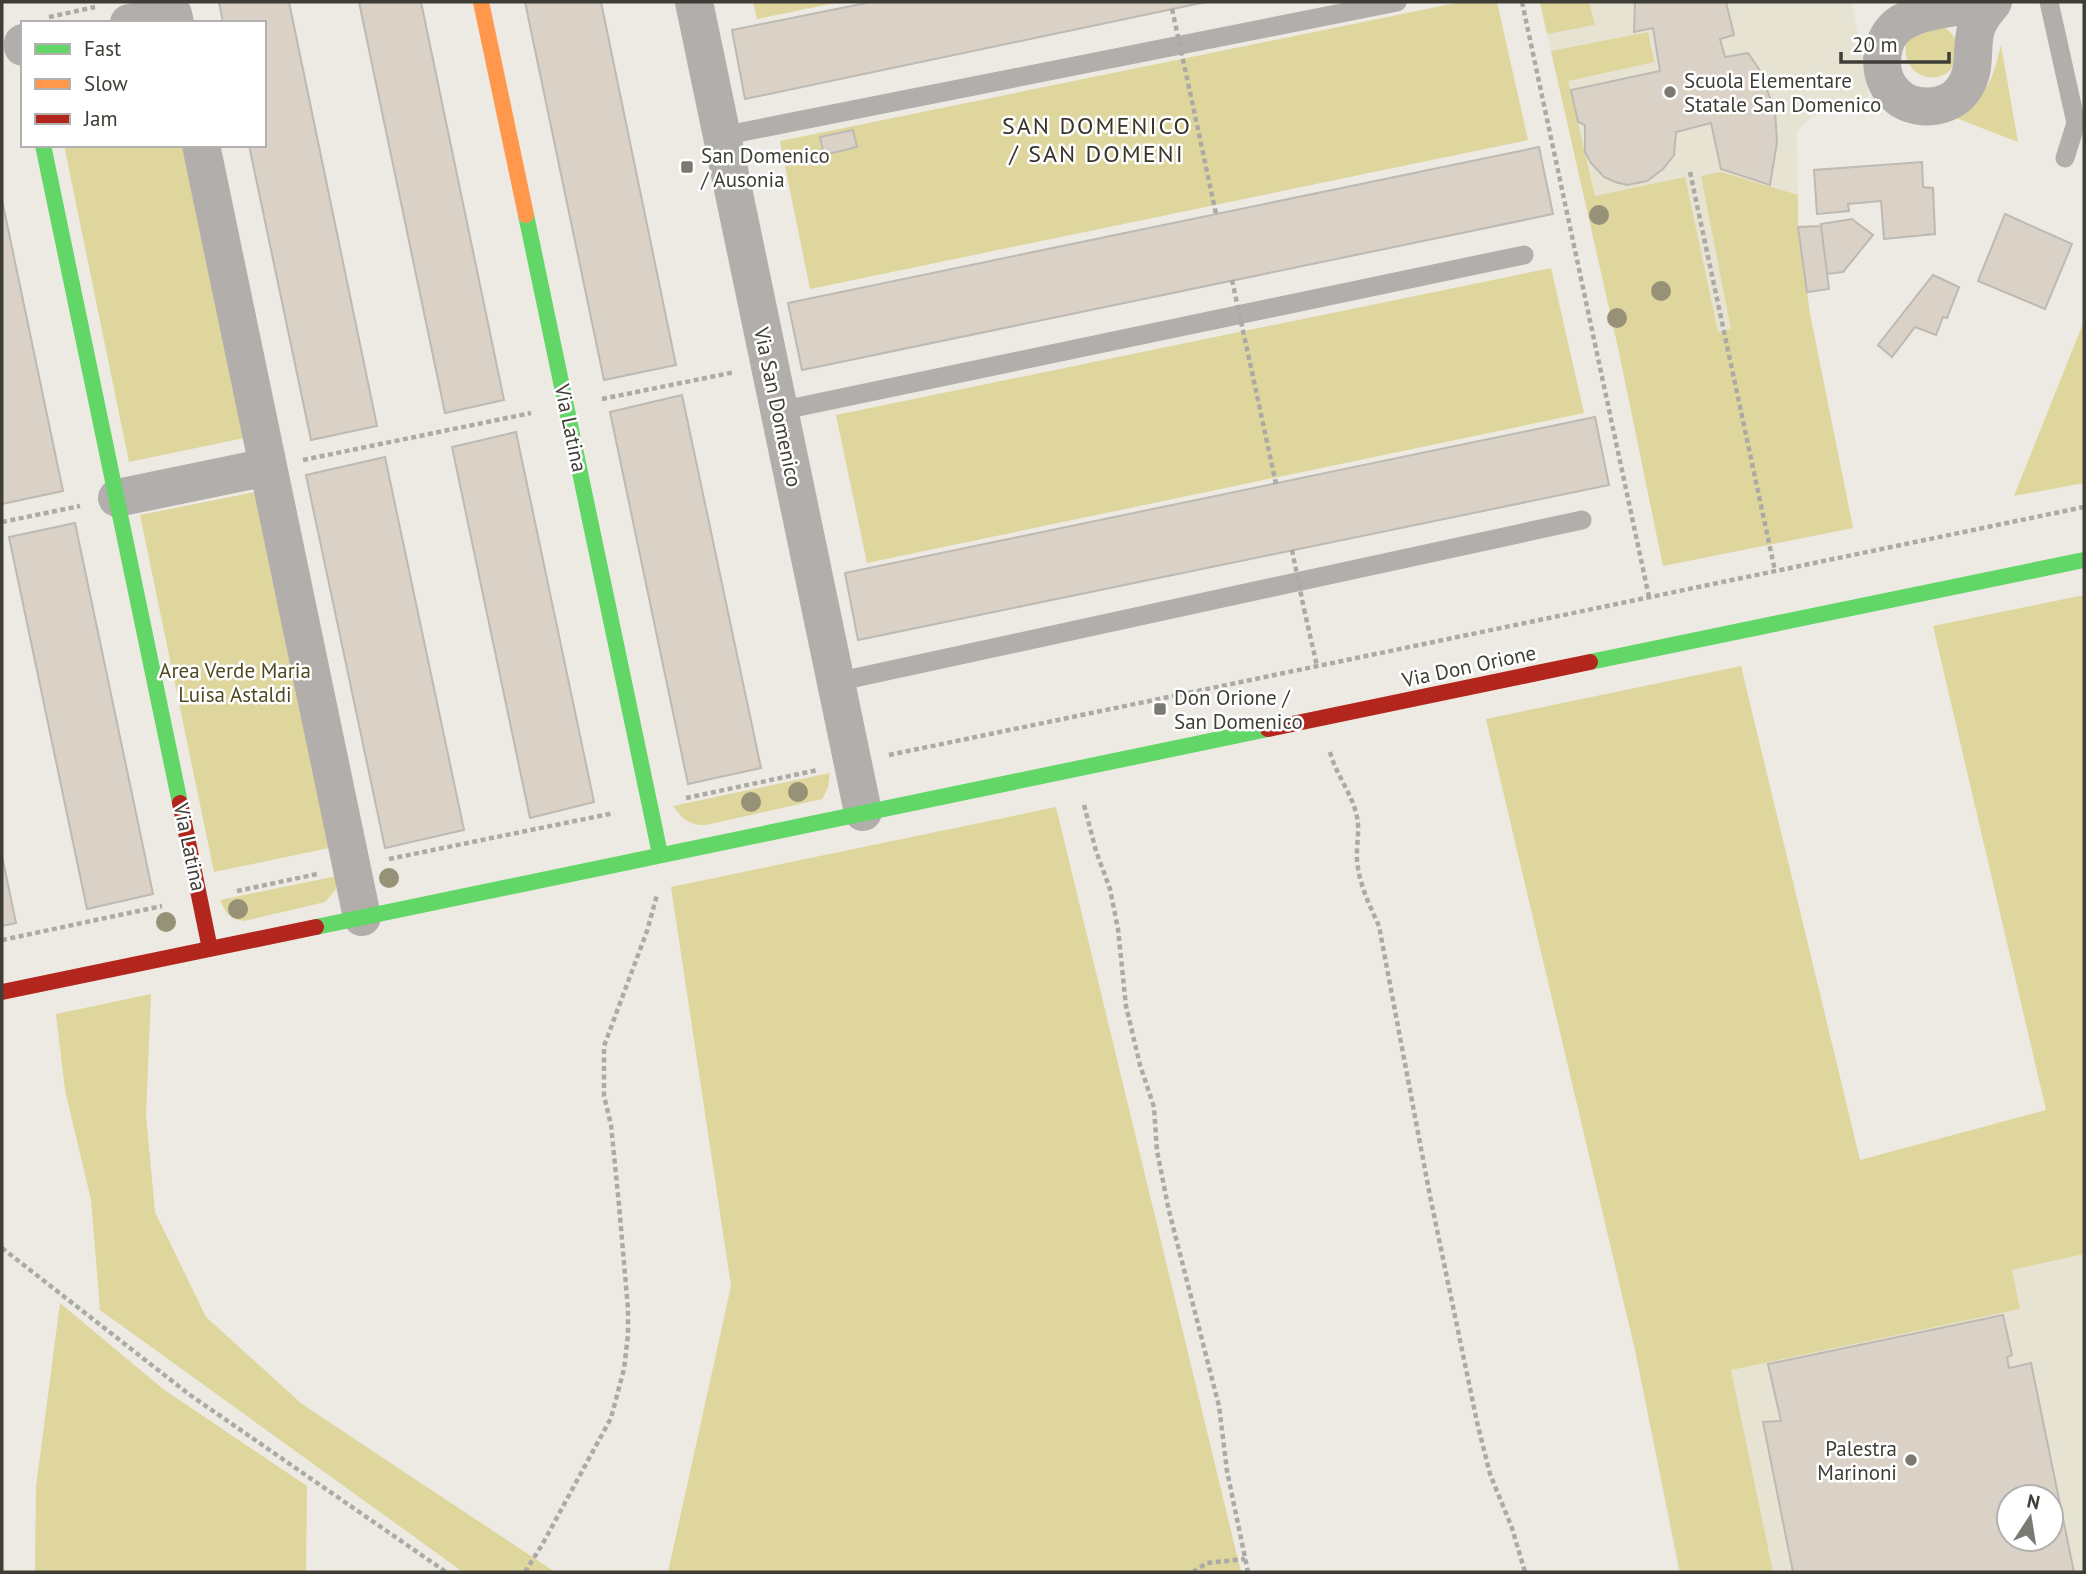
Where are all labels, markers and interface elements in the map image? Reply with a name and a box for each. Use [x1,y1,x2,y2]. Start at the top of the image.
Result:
legend [21,21,266,147]
scale bar [1841,21,1950,65]
text: 20 m [1852,31,1898,58]
text: Fast [84,35,121,62]
place label: Scuola Elementare Statale San Domenico [1684,67,1881,118]
text: Slow [84,70,128,97]
marker: Scuola Elementare Statale San Domenico [1662,84,1678,100]
text: Jam [83,105,118,132]
district label: SAN DOMENICO / SAN DOMENI [1002,110,1192,169]
place label: San Domenico / Ausonia [700,142,830,193]
marker: San Domenico / Ausonia [679,159,695,175]
street label: Via San Domenico [748,324,808,489]
street label: Via Latina [548,381,593,474]
street label: Via Don Orione [1399,639,1538,694]
park label: Area Verde Maria Luisa Astaldi [159,657,311,708]
place label: Don Orione / San Domenico [1174,684,1303,735]
marker: Don Orione / San Domenico [1152,701,1168,717]
street label: Via Latina [167,800,212,893]
place label: Palestra Marinoni [1817,1435,1897,1486]
marker: Palestra Marinoni [1903,1452,1919,1468]
north arrow [1995,1483,2065,1553]
text: N [2025,1488,2042,1514]

